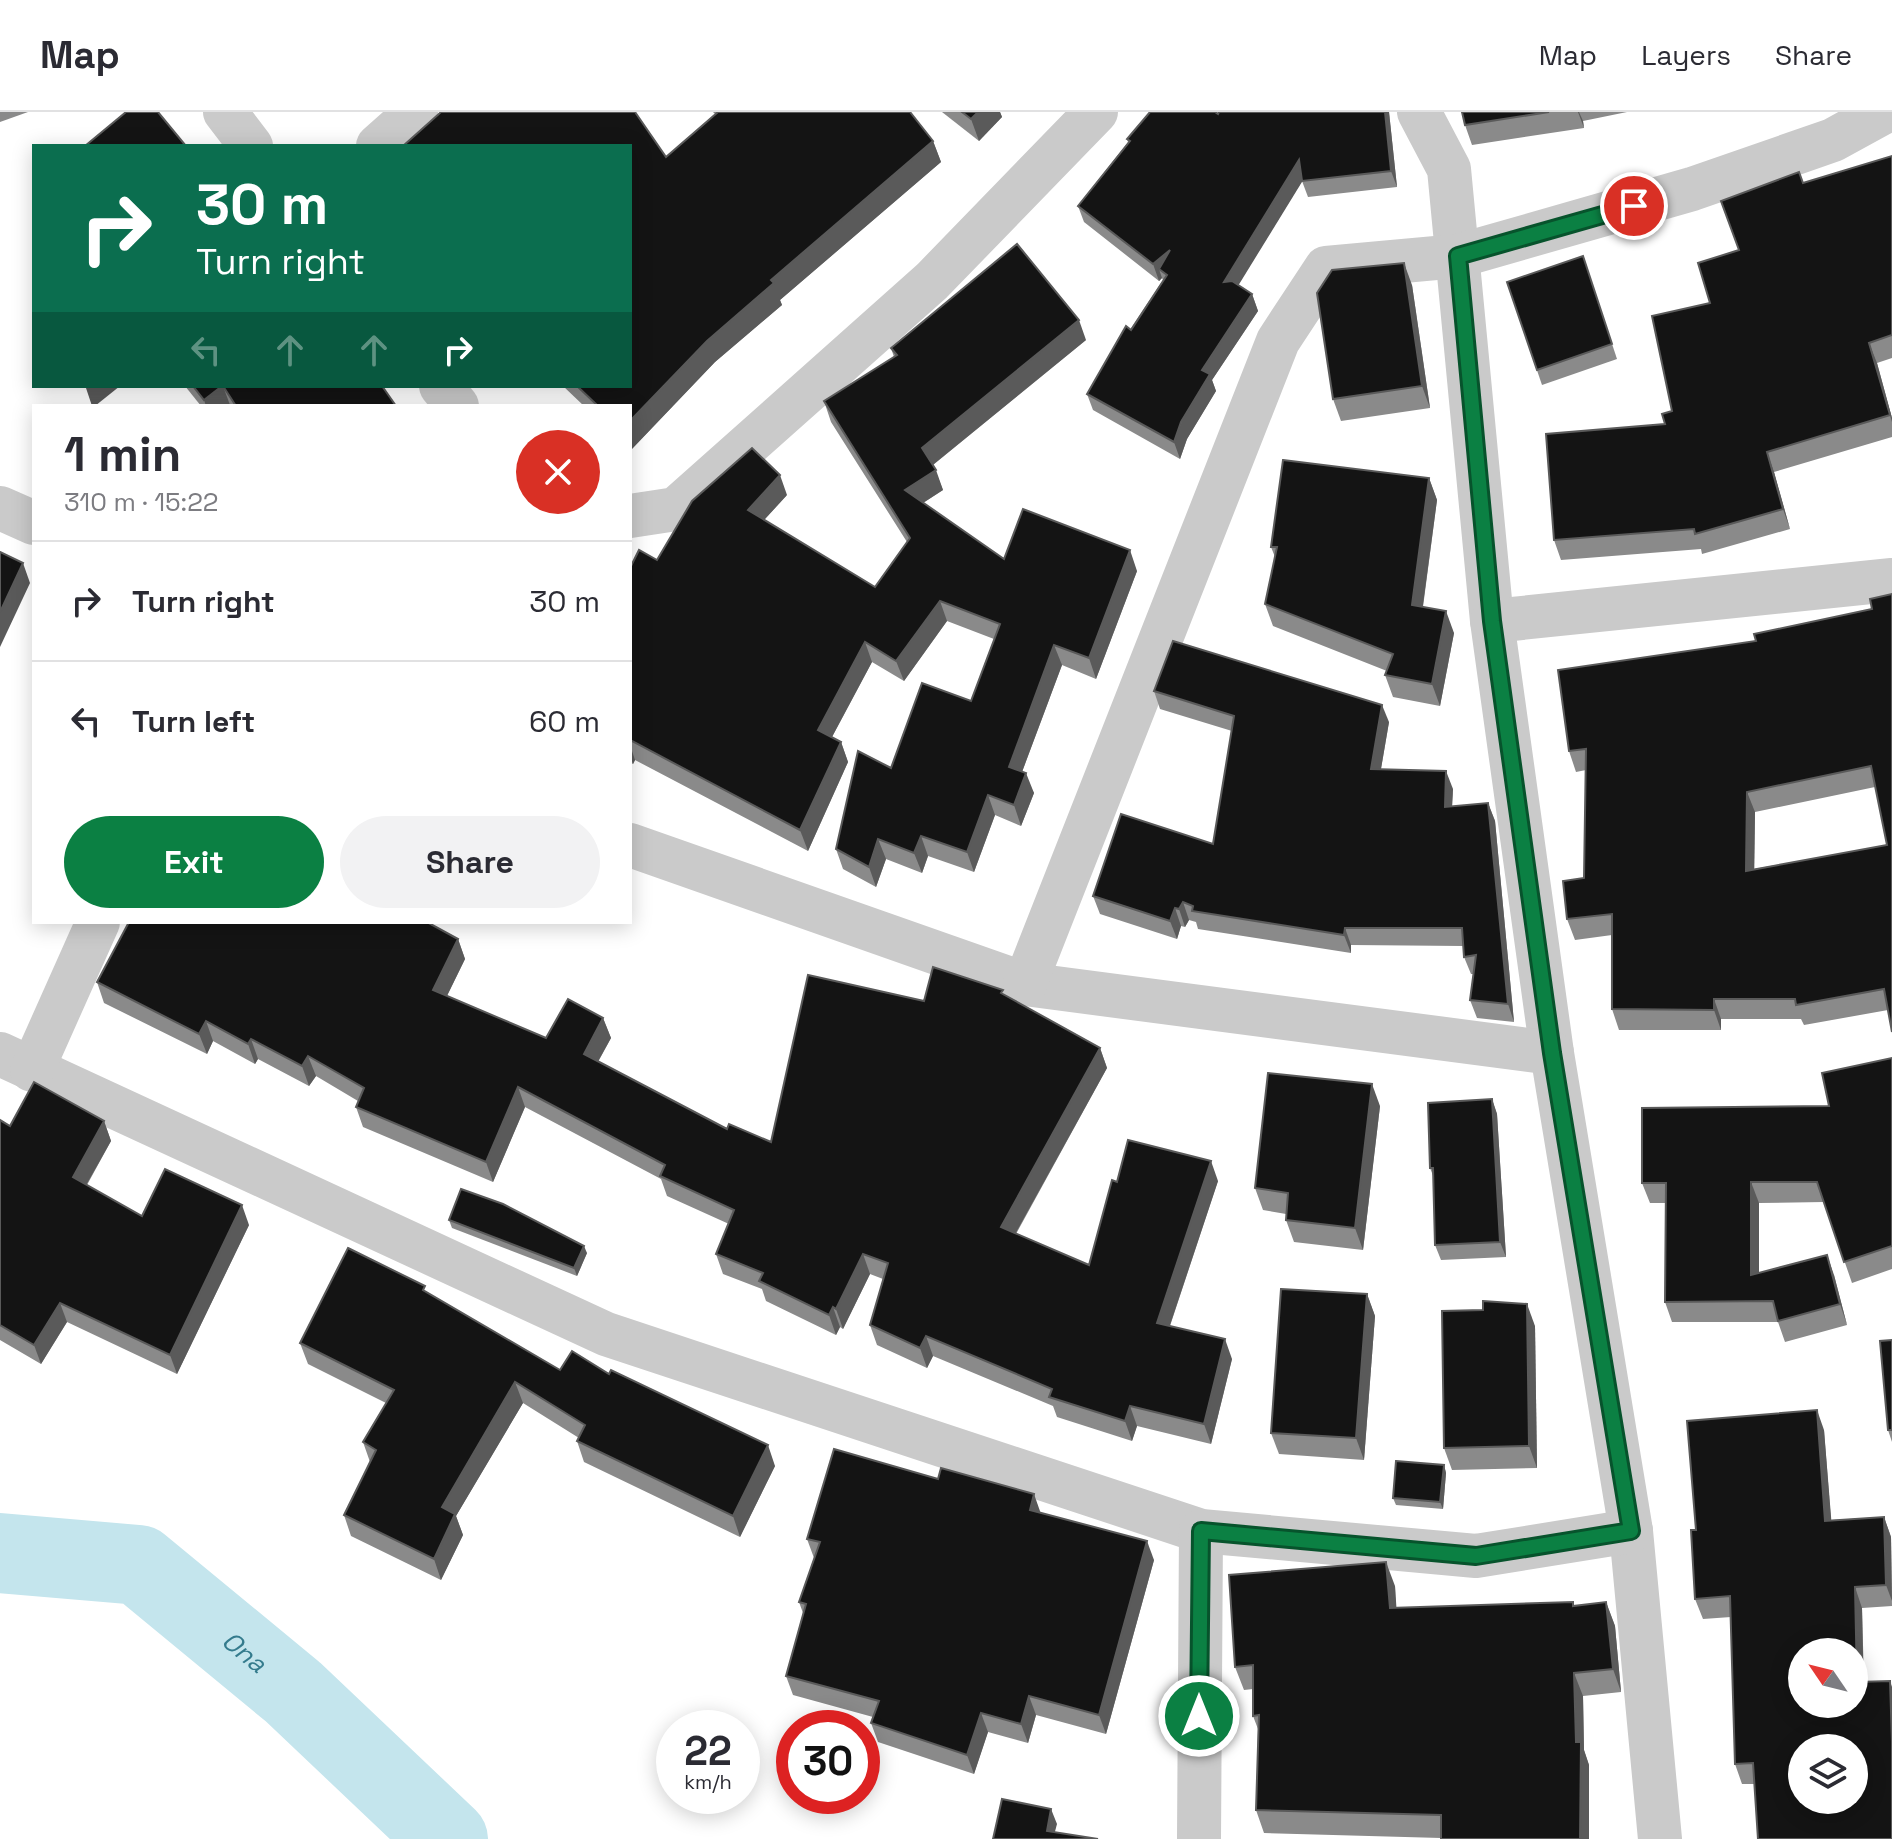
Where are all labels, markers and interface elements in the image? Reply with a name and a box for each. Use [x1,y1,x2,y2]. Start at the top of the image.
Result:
text: Map [40,31,120,79]
text: Map [1539,37,1597,73]
text: Layers [1641,37,1731,73]
text: Share [1775,37,1852,73]
text: 30 m [196,169,328,240]
pin [1600,172,1668,240]
icon: right [64,176,168,280]
icon: arrive [1612,184,1656,228]
text: Turn right [196,239,365,285]
icon: left [184,328,228,372]
icon: ahead [268,328,312,372]
icon: ahead [352,328,396,372]
icon: right [436,328,480,372]
text: 1 min [64,424,181,485]
button: close [516,430,600,514]
text: 310 m · 15:22 [64,485,219,519]
icon: right [64,579,108,623]
text: Turn right [132,582,275,621]
text: 30 m [529,582,600,621]
icon: left [64,699,108,743]
text: Turn left [132,702,255,741]
text: 60 m [529,702,600,741]
button: Exit [64,816,324,908]
button: Share [340,816,600,908]
water label: Ona [215,1623,275,1681]
north arrow [1788,1638,1868,1718]
map controls [1788,1638,1868,1814]
position arrow [1157,1674,1241,1758]
speed limit sign: 30 [776,1710,880,1814]
text: 22 [684,1726,732,1777]
button: layers [1788,1734,1868,1814]
text: km/h [684,1769,732,1795]

